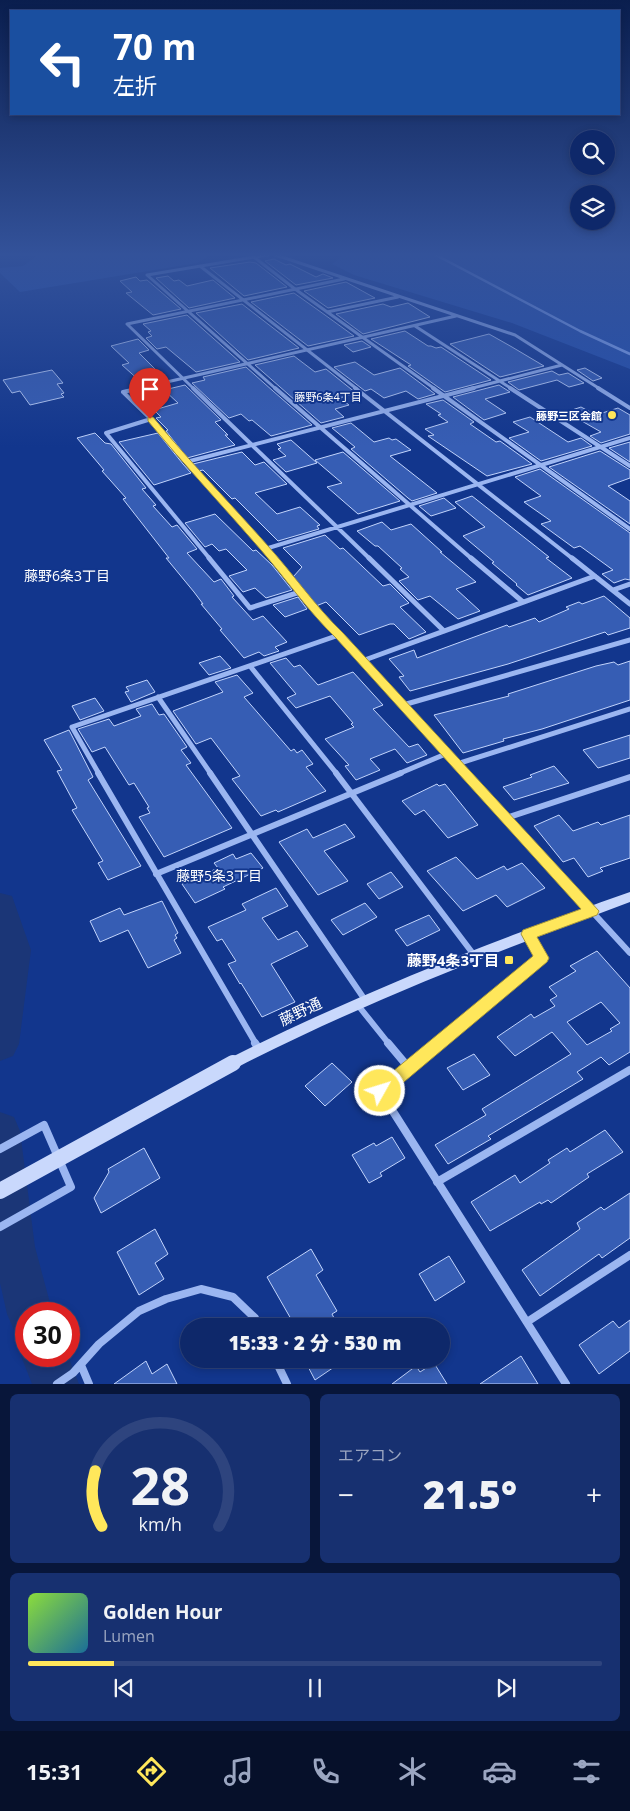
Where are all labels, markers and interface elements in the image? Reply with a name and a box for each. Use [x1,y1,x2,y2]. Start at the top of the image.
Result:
text: 70 m [113,23,196,70]
icon: left [30,30,95,95]
text: 左折 [113,70,157,100]
map controls [570,130,615,230]
button: search [570,130,615,175]
button: layers [570,185,615,230]
pin [129,368,171,419]
icon: arrive [136,375,164,403]
district label: 藤野6条4丁目 [294,389,362,404]
place label: 藤野三区会館 [536,408,602,423]
marker: 藤野三区会館 [606,409,618,421]
district label: 藤野6条3丁目 [24,566,110,585]
district label: 藤野5条3丁目 [176,866,262,885]
place label: 藤野4条3丁目 [407,950,499,970]
marker: 藤野4条3丁目 [503,954,515,966]
street label: 藤野通 [275,992,325,1030]
position arrow [353,1064,405,1116]
speed limit sign: 30 [15,1302,80,1367]
text: 15:33 · 2 分 · 530 m [228,1330,402,1356]
text: エアコン [338,1444,402,1466]
text: 28 [130,1449,190,1520]
text: 21.5° [423,1468,517,1520]
text: − [338,1475,354,1513]
text: + [586,1475,602,1513]
text: km/h [138,1512,182,1536]
text: Golden Hour [103,1599,222,1625]
text: Lumen [103,1625,155,1647]
icon: previous [110,1674,138,1702]
icon: pause [301,1674,329,1702]
icon: next [492,1674,520,1702]
icon: directions [134,1754,169,1789]
icon: music [221,1754,256,1789]
icon: phone [308,1754,343,1789]
icon: climate [395,1754,430,1789]
icon: car [482,1754,517,1789]
icon: filters [569,1754,604,1789]
text: 15:31 [26,1756,83,1786]

